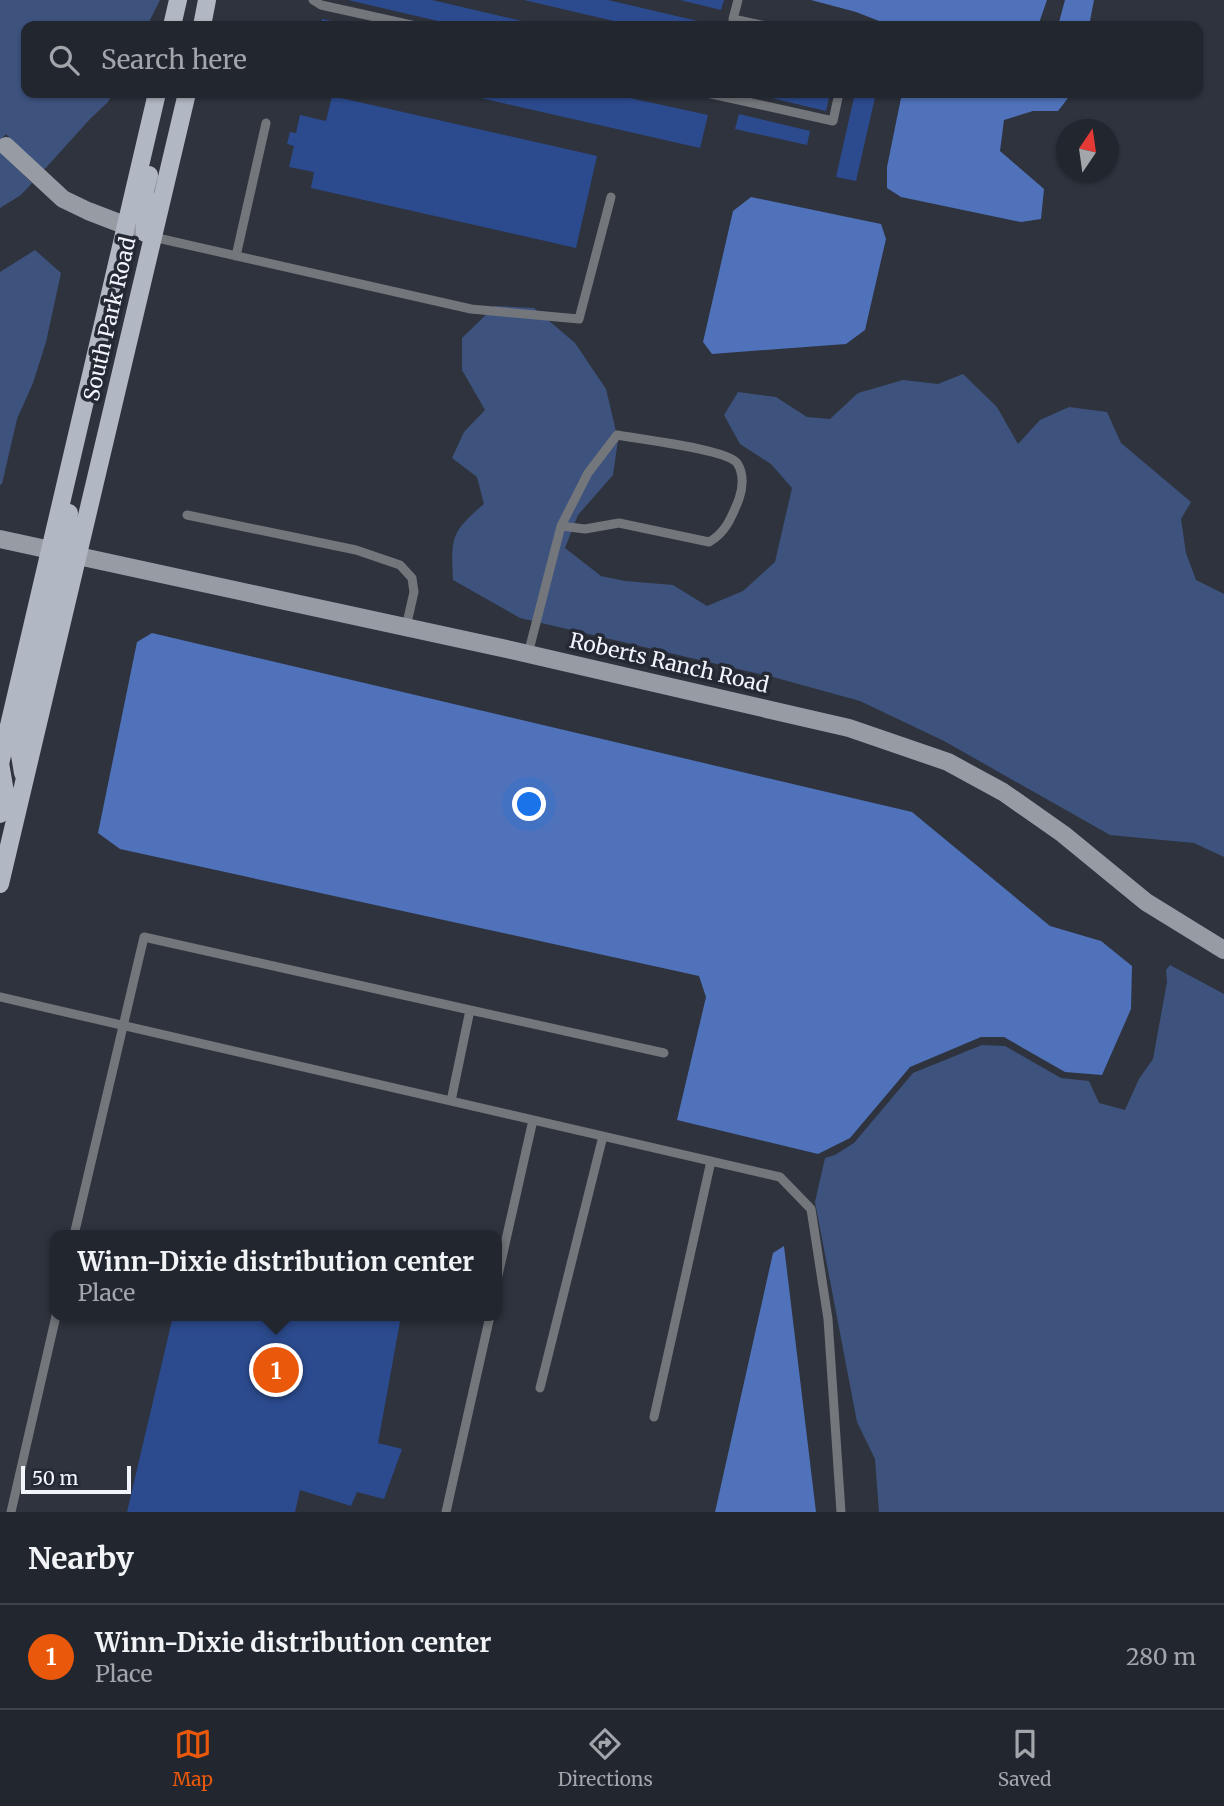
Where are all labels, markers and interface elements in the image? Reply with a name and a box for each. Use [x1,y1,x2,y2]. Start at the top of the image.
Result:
search box [21,21,1203,98]
icon: search [45,41,83,79]
text: Search here [101,43,247,76]
north arrow [1056,119,1119,182]
street label: South Park Road [78,234,142,404]
street label: Roberts Ranch Road [567,626,772,699]
your location [512,787,546,821]
popup [50,1230,502,1321]
text: Winn-Dixie distribution center [78,1245,474,1278]
text: Place [78,1278,135,1307]
pin: 1 [253,1344,299,1396]
scale bar [21,1463,131,1495]
text: 50 m [32,1466,78,1490]
text: Nearby [28,1539,134,1577]
text: Winn-Dixie distribution center [95,1626,491,1659]
text: 1 [46,1642,56,1671]
text: 280 m [1126,1642,1196,1671]
text: Place [95,1659,152,1688]
tab: Map [172,1725,213,1791]
tab: Directions [558,1725,653,1791]
tab: Saved [998,1725,1052,1791]

